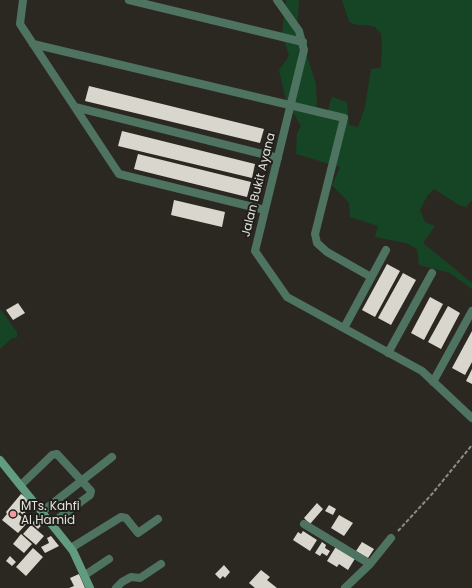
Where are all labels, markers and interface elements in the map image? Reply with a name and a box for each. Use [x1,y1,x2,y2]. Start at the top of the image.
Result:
street label: Jalan Bukit Ayana [239,131,279,239]
place label: MTs. Kahfi Al Hamid [21,500,80,528]
marker: MTs. Kahfi Al Hamid [8,509,18,519]

